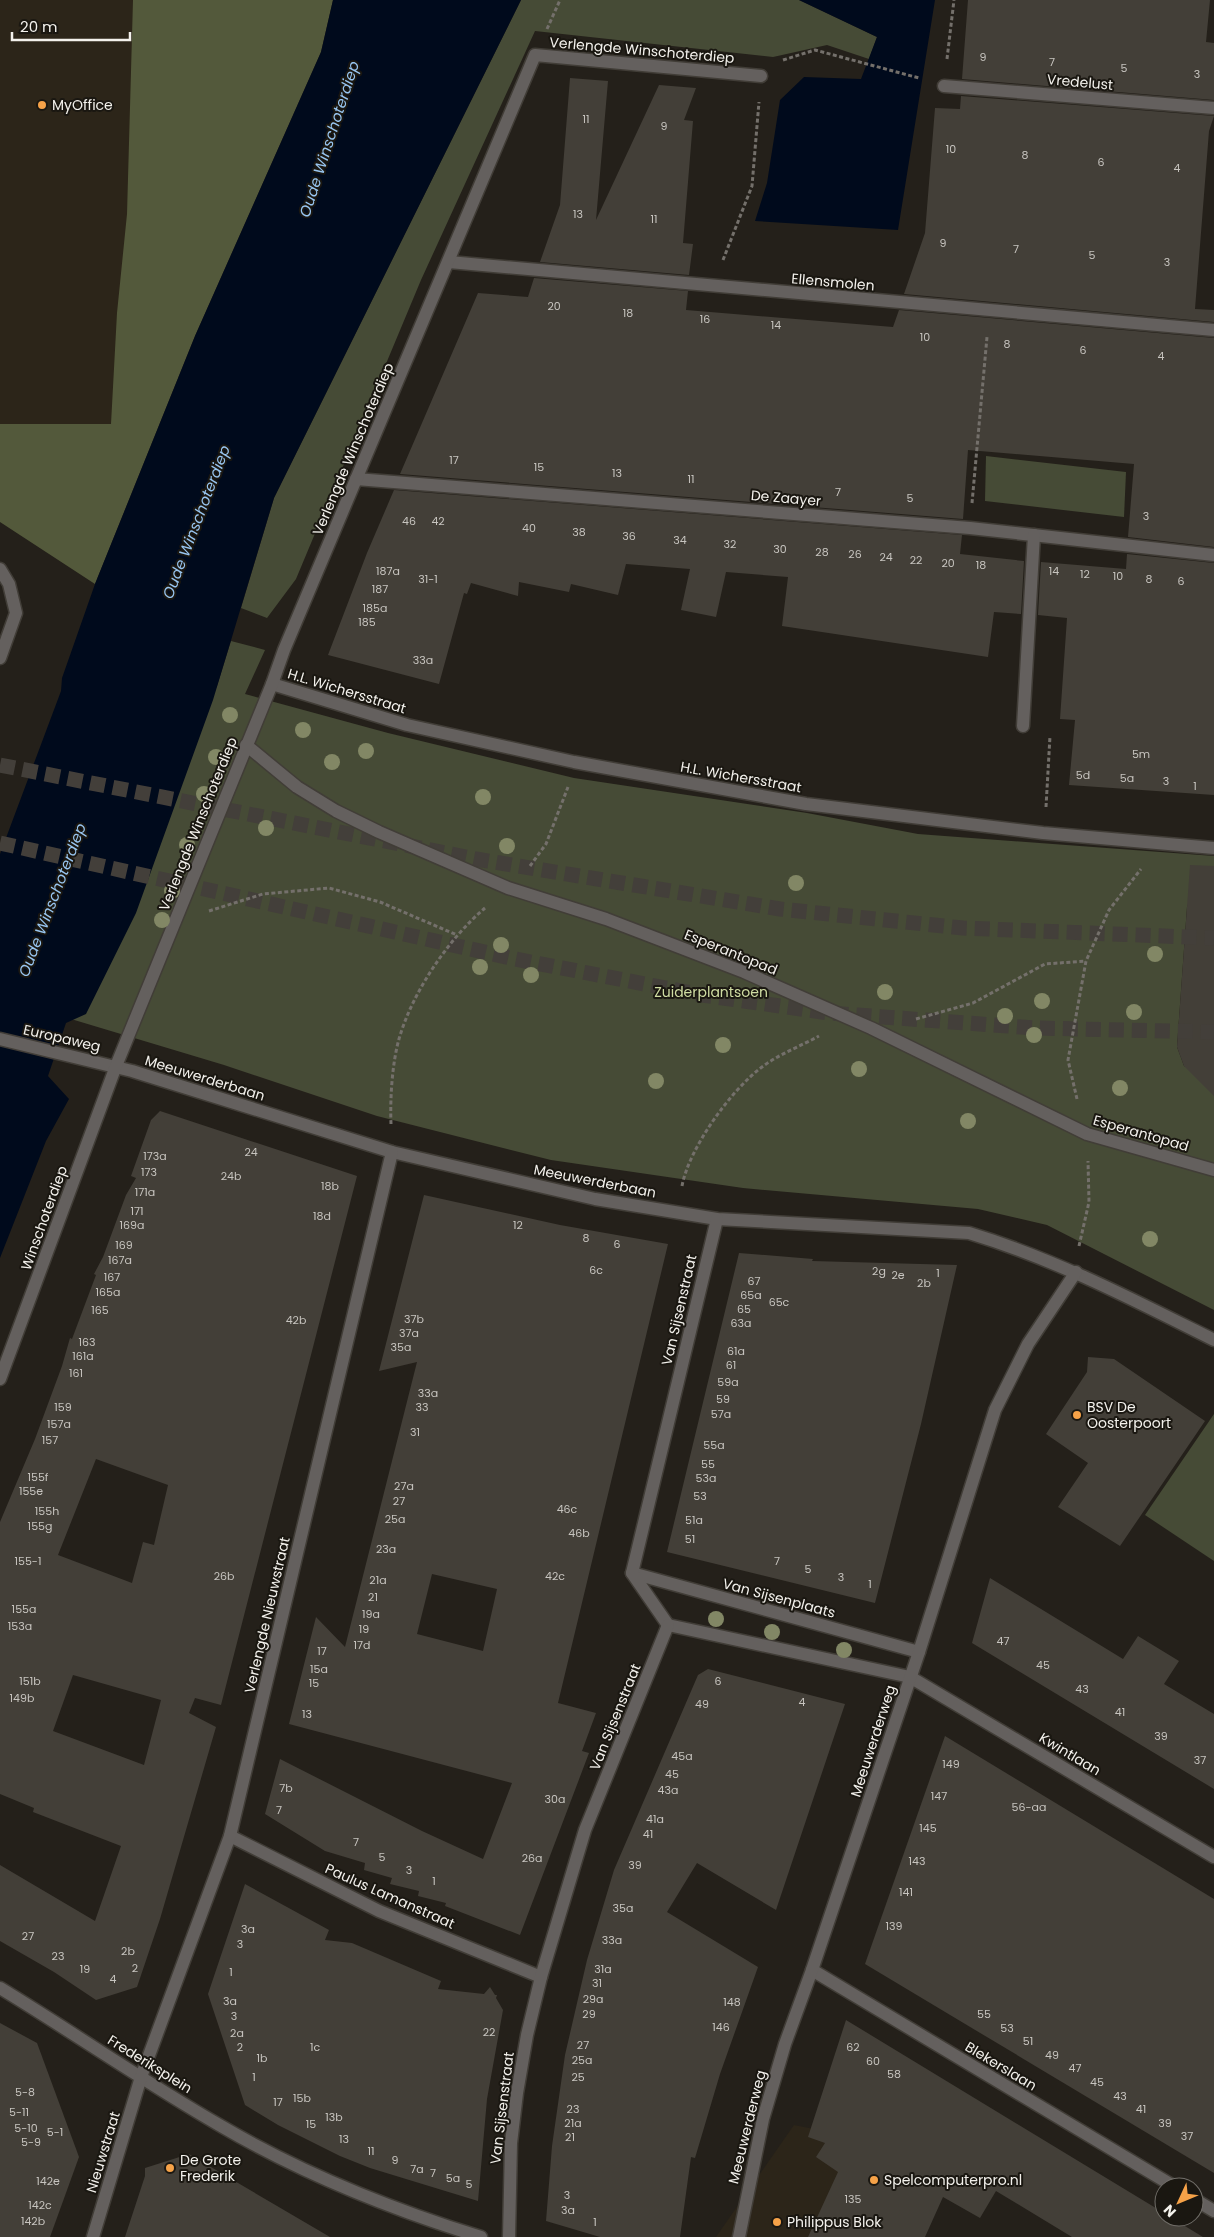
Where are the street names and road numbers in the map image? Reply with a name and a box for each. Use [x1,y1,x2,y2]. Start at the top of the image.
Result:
street label: Verlengde Winschoterdiep [549,32,735,68]
street label: Vredelust [1046,69,1114,95]
street label: Ellensmolen [791,268,875,296]
street label: Verlengde Winschoterdiep [308,360,398,538]
street label: De Zaayer [750,485,822,511]
street label: H.L. Wichersstraat [285,663,409,719]
street label: Verlengde Winschoterdiep [154,734,242,914]
street label: H.L. Wichersstraat [679,756,803,798]
street label: Esperantopad [681,924,781,980]
street label: Europaweg [21,1019,103,1057]
street label: Meeuwerderbaan [143,1050,267,1106]
street label: Esperantopad [1091,1110,1191,1156]
street label: Meeuwerderbaan [532,1159,658,1203]
street label: Winschoterdiep [16,1163,72,1273]
street label: Van Sijsenstraat [657,1253,701,1367]
street label: Verlengde Nieuwstraat [239,1535,295,1695]
street label: Van Sijsenplaats [720,1573,838,1623]
street label: Van Sijsenstraat [584,1661,646,1773]
street label: Meeuwerderweg [845,1682,901,1800]
street label: Kwintlaan [1035,1728,1105,1780]
street label: Paulus Lamanstraat [322,1858,458,1934]
street label: Frederiksplein [104,2030,196,2098]
street label: Blekerslaan [961,2037,1041,2095]
street label: Van Sijsenstraat [485,2051,519,2165]
street label: Meeuwerderweg [723,2068,771,2186]
street label: Nieuwstraat [81,2109,125,2195]

